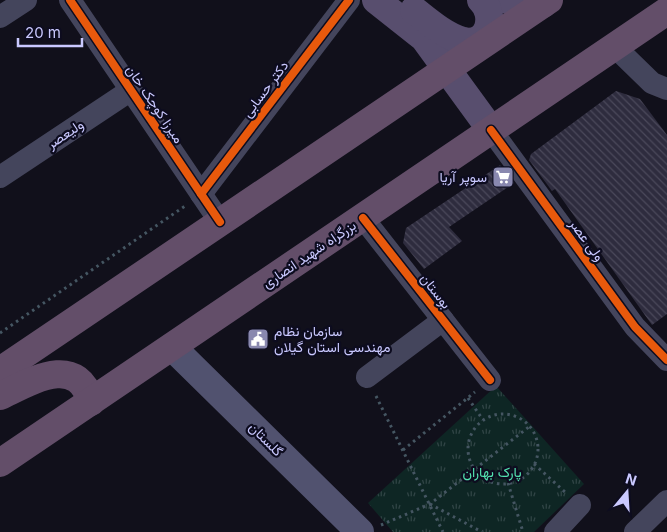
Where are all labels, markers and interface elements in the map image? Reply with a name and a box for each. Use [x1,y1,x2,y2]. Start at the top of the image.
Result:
scale bar [18,15,81,47]
text: 20 m [25,23,61,42]
street label: دکتر حسابی [238,57,292,121]
street label: میرزا کوچک خان [121,61,188,147]
street label: ولیعصر [42,115,87,153]
supermarket icon: سوپر آریا [491,165,515,189]
place label: سوپر آریا [439,168,487,187]
street label: ولی عصر [565,214,608,265]
street label: بزرگراه شهید انصاری [259,216,359,292]
street label: بوستان [417,270,455,312]
place label: سازمان نظام مهندسی استان گیلان [274,322,391,356]
public building icon: سازمان نظام مهندسی استان گیلان [246,327,270,351]
street label: گلستان [245,418,287,460]
park label: پارک بهاران [462,463,522,482]
north arrow [602,467,652,517]
text: N [623,469,639,489]

